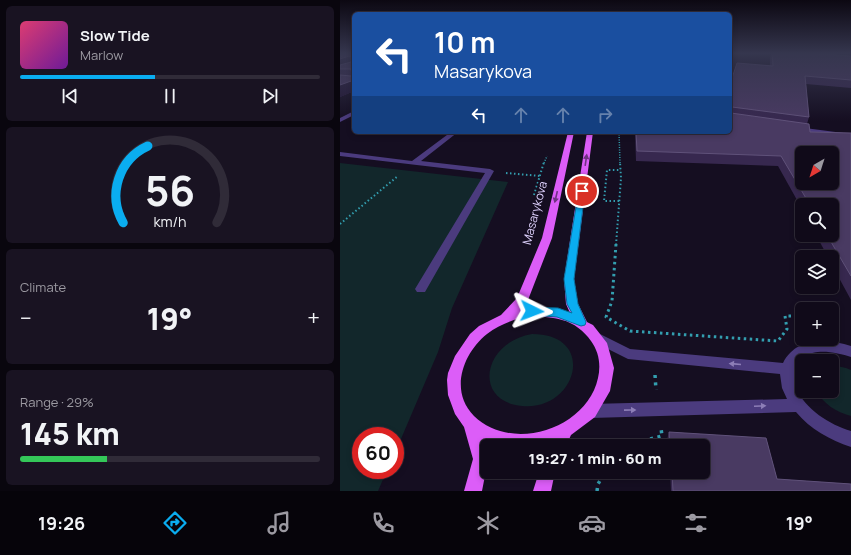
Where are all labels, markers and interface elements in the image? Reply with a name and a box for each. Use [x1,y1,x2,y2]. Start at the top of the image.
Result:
text: 10 m [434,23,495,61]
text: Slow Tide [80,25,150,46]
icon: left [368,28,420,80]
text: Marlow [80,46,123,64]
text: Masarykova [434,59,532,83]
icon: previous [59,85,81,107]
icon: pause [159,85,181,107]
icon: next [259,85,281,107]
icon: left [468,104,490,126]
icon: ahead [510,104,532,126]
icon: ahead [552,104,574,126]
icon: right [594,104,616,126]
north arrow [795,146,839,190]
map controls [795,146,839,398]
one-way arrow [583,154,589,166]
text: 56 [145,162,195,218]
pin [565,174,599,208]
street label: Masarykova [518,179,551,247]
icon: arrive [571,180,593,202]
one-way arrow [553,191,559,204]
button: search [795,198,839,242]
text: km/h [153,211,187,230]
button: layers [795,250,839,294]
text: Climate [20,278,66,296]
position arrow [511,290,553,332]
text: 19° [147,298,192,339]
button: + [795,302,839,346]
text: − [20,303,32,333]
text: + [307,303,320,333]
button: − [795,354,839,398]
one-way arrow [728,361,741,367]
text: Range · 29% [20,393,94,411]
one-way arrow [754,403,766,410]
one-way arrow [624,407,637,413]
text: 145 km [20,413,120,454]
speed limit sign: 60 [352,427,404,479]
text: 19:27 · 1 min · 60 m [529,448,661,469]
icon: directions [161,509,189,537]
icon: music [265,509,293,537]
icon: phone [369,509,397,537]
icon: climate [474,509,502,537]
icon: car [578,509,606,537]
icon: filters [682,509,710,537]
text: 19:26 [38,511,85,535]
text: 19° [786,511,813,535]

